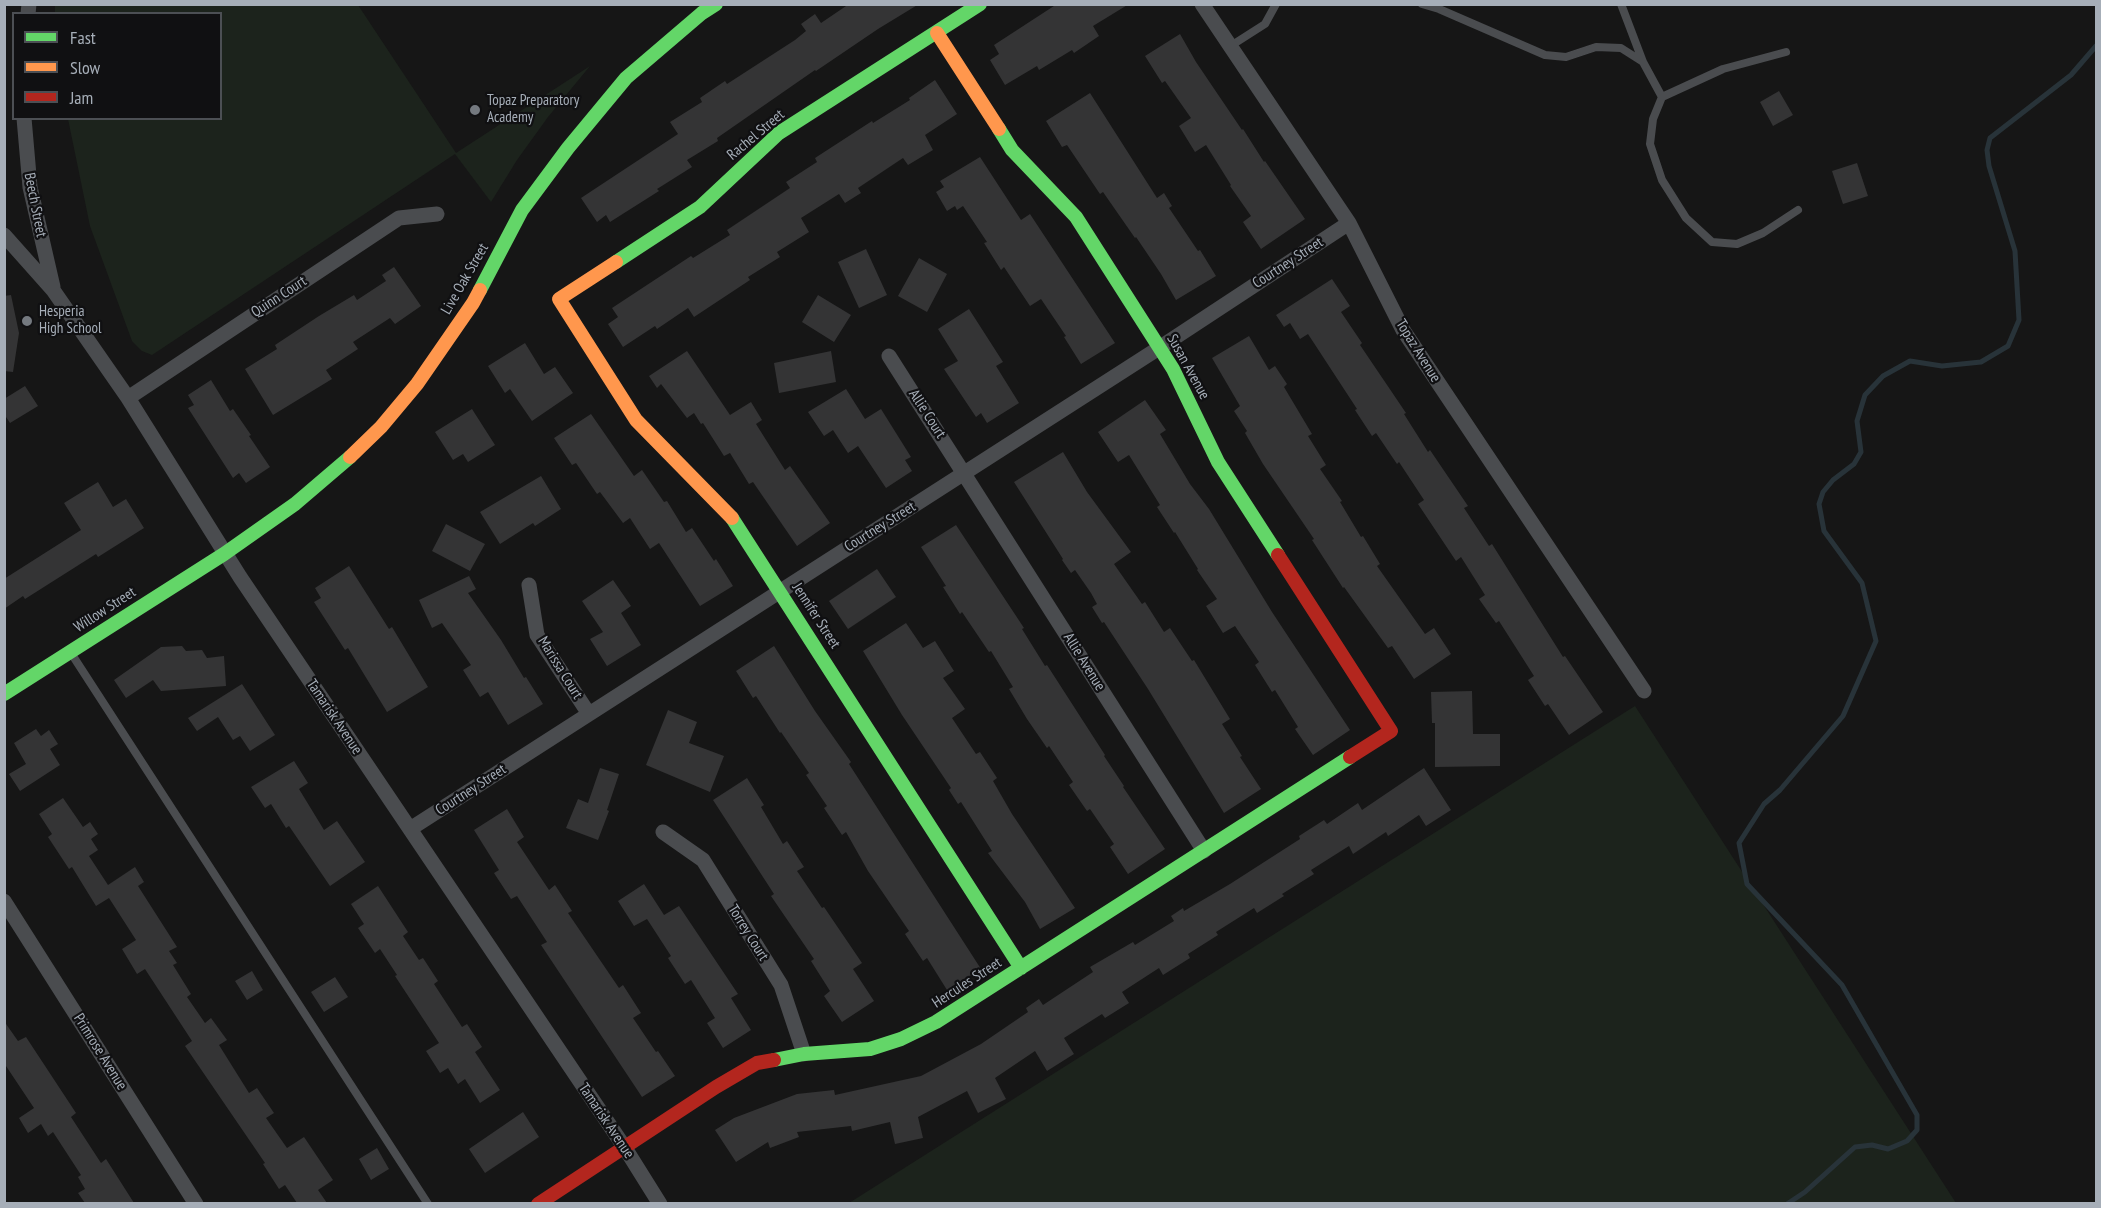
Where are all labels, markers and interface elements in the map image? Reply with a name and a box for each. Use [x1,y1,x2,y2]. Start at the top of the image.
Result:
legend [12,12,222,120]
text: Fast [70,26,96,49]
text: Slow [70,56,100,79]
text: Jam [70,86,93,109]
place label: Topaz Preparatory Academy [487,92,579,127]
marker: Topaz Preparatory Academy [468,103,482,117]
street label: Rachel Street [724,106,788,164]
street label: Beech Street [20,171,50,239]
street label: Courtney Street [1249,234,1327,292]
street label: Live Oak Street [437,240,493,318]
street label: Quinn Court [248,272,310,322]
place label: Hesperia High School [39,303,101,338]
marker: Hesperia High School [20,314,34,328]
street label: Topaz Avenue [1392,316,1444,386]
street label: Susan Avenue [1163,331,1213,403]
street label: Allie Court [905,386,949,442]
street label: Courtney Street [841,498,919,556]
street label: Jennifer Street [788,580,844,652]
street label: Willow Street [71,583,139,637]
street label: Allie Avenue [1059,630,1109,694]
street label: Marissa Court [534,633,586,703]
street label: Tamarisk Avenue [302,676,366,758]
street label: Courtney Street [432,761,510,819]
street label: Torrey Court [724,902,772,964]
street label: Hercules Street [929,954,1005,1012]
street label: Primrose Avenue [69,1011,131,1093]
street label: Tamarisk Avenue [574,1080,638,1162]

